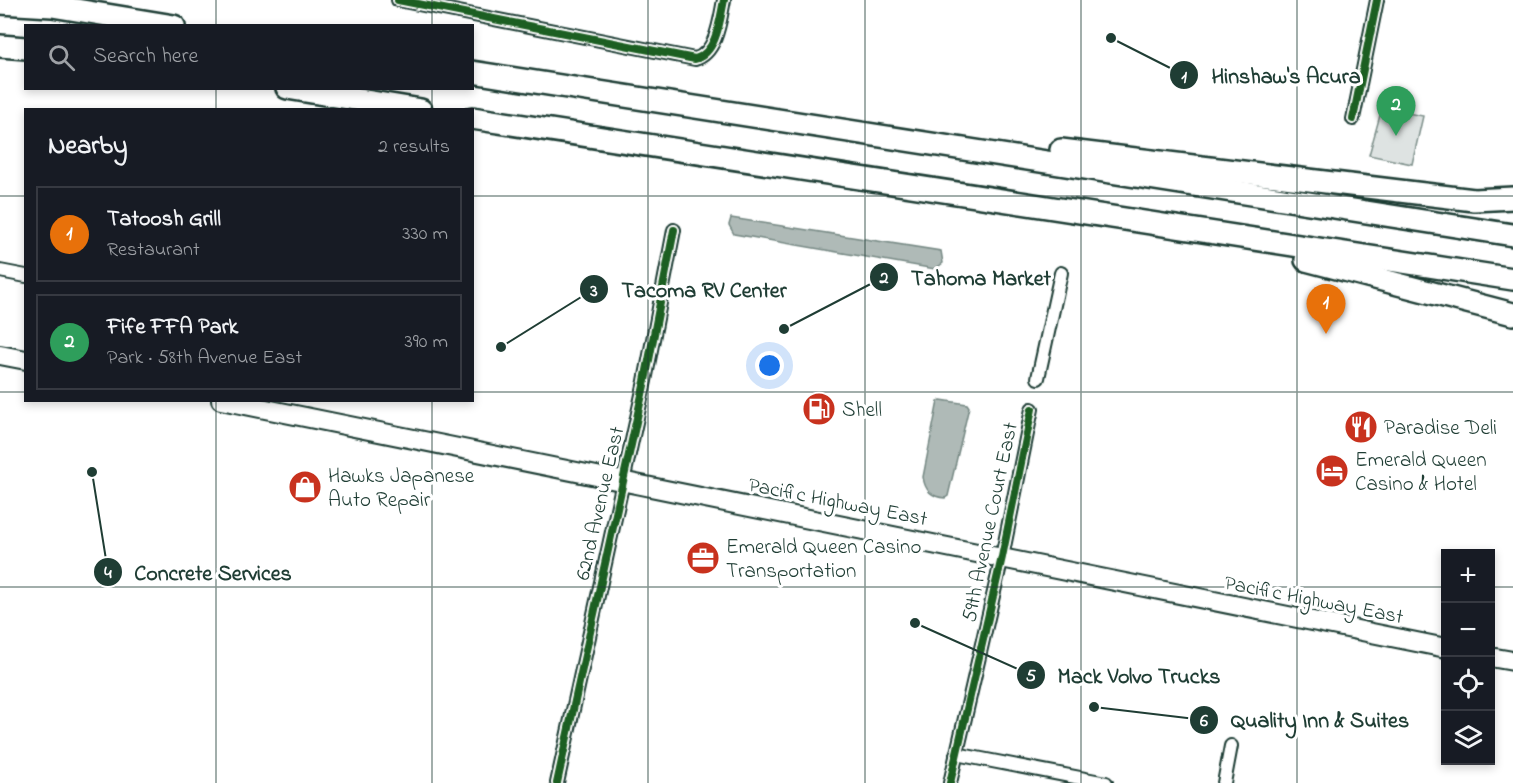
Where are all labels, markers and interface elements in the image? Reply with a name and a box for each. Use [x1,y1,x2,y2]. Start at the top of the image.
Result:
search box [24,24,474,90]
icon: search [45,41,78,74]
text: Search here [93,41,198,73]
callout: Hinshaw's Acura [1169,55,1372,95]
text: Hinshaw's Acura [1211,62,1361,94]
text: 1 [1181,65,1187,91]
pin: 2 [1376,86,1416,136]
text: Nearby [48,128,127,166]
text: 2 results [378,133,450,162]
text: Tatoosh Grill [107,204,221,236]
text: 1 [66,220,73,249]
text: 330 m [402,220,448,249]
text: Restaurant [107,236,200,265]
callout: Tahoma Market [869,257,1063,297]
text: Tahoma Market [911,264,1051,296]
text: 2 [879,266,889,292]
callout: Tacoma RV Center [579,269,798,309]
text: Tacoma RV Center [621,276,788,308]
text: 3 [589,279,598,305]
pin: 1 [1306,284,1346,334]
text: Fife FFA Park [107,312,238,344]
text: 2 [65,328,74,357]
text: 390 m [405,328,448,357]
text: Park · 58th Avenue East [107,344,302,373]
your location [755,351,784,380]
fuel station icon: Shell [801,391,837,427]
place label: Shell [842,396,882,426]
restaurant icon: Paradise Deli [1343,409,1379,445]
place label: Paradise Deli [1384,414,1497,444]
street label: 59th Avenue Court East [955,420,1027,625]
street label: 62nd Avenue East [569,424,633,583]
place label: Emerald Queen Casino & Hotel [1355,446,1486,500]
hotel icon: Emerald Queen Casino & Hotel [1314,453,1350,489]
place label: Hawks Japanese Auto Repair [328,462,475,516]
shop icon: Hawks Japanese Auto Repair [287,469,323,505]
street label: Pacific Highway East [745,471,930,537]
place label: Emerald Queen Casino Transportation [726,533,921,587]
office icon: Emerald Queen Casino Transportation [685,540,721,576]
map controls [1441,549,1495,765]
button: + [1441,549,1495,603]
callout: Concrete Services [93,552,304,592]
text: Concrete Services [134,559,292,591]
text: 4 [104,561,112,587]
street label: Pacific Highway East [1221,569,1406,635]
button: − [1441,603,1495,657]
callout: Mack Volvo Trucks [1016,655,1233,695]
button: locate [1441,657,1495,711]
text: Mack Volvo Trucks [1058,662,1220,694]
text: 5 [1026,664,1037,690]
callout: Quality Inn & Suites [1189,700,1422,740]
text: Quality Inn & Suites [1231,706,1409,739]
text: 6 [1200,709,1208,735]
button: layers [1441,711,1495,765]

